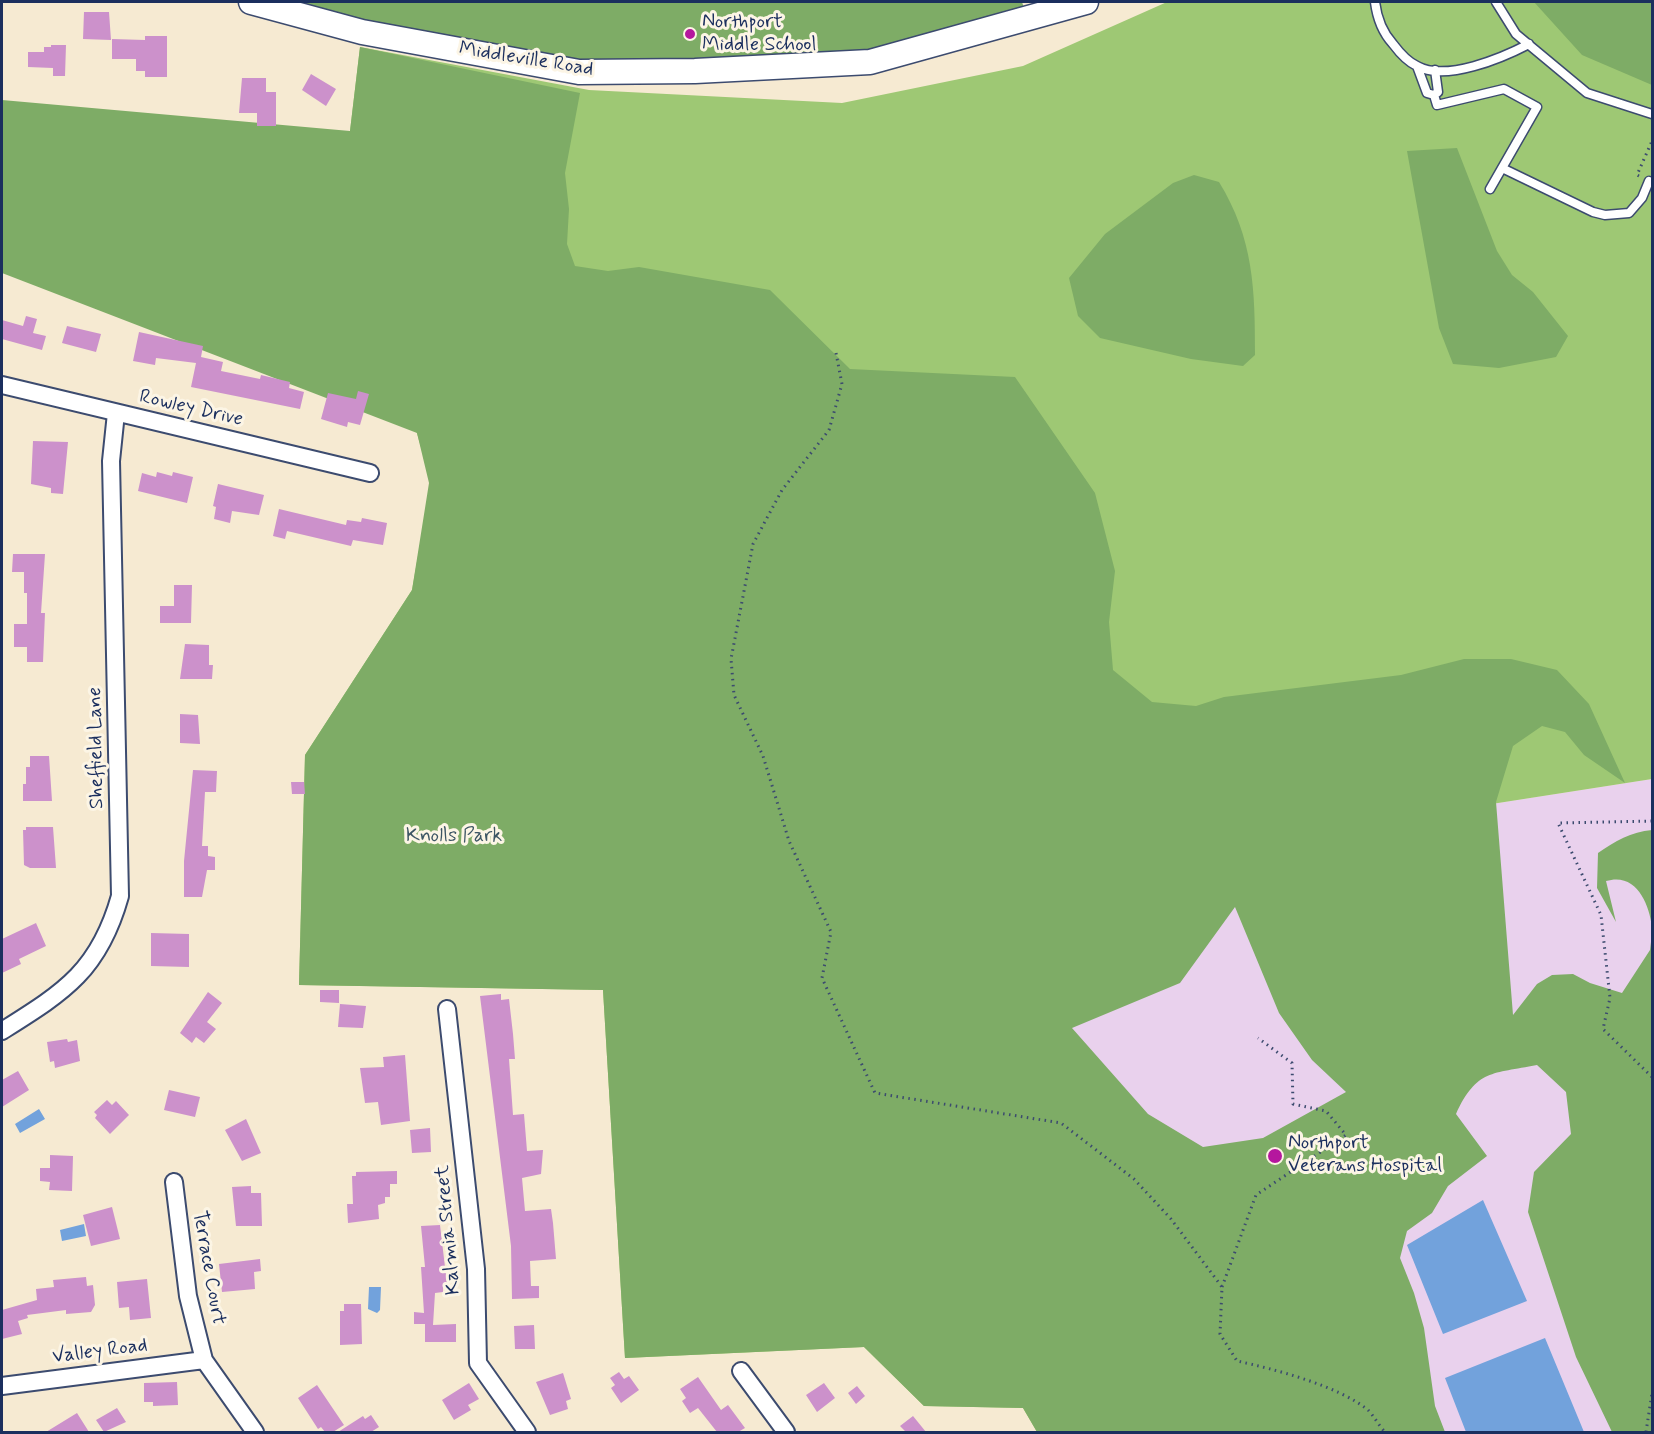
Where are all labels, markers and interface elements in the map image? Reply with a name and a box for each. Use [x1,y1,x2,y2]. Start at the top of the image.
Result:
place label: Northport Middle School [702,11,816,58]
marker: Northport Middle School [683,27,697,41]
street label: Middleville Road [457,38,595,82]
street label: Rowley Drive [137,385,245,433]
street label: Sheffield Lane [84,687,110,809]
park label: Knolls Park [406,825,502,849]
place label: Northport Veterans Hospital [1288,1132,1442,1179]
marker: Northport Veterans Hospital [1266,1147,1284,1165]
street label: Kalmia Street [431,1164,467,1296]
street label: Terrace Court [186,1209,230,1327]
street label: Valley Road [51,1334,149,1370]

